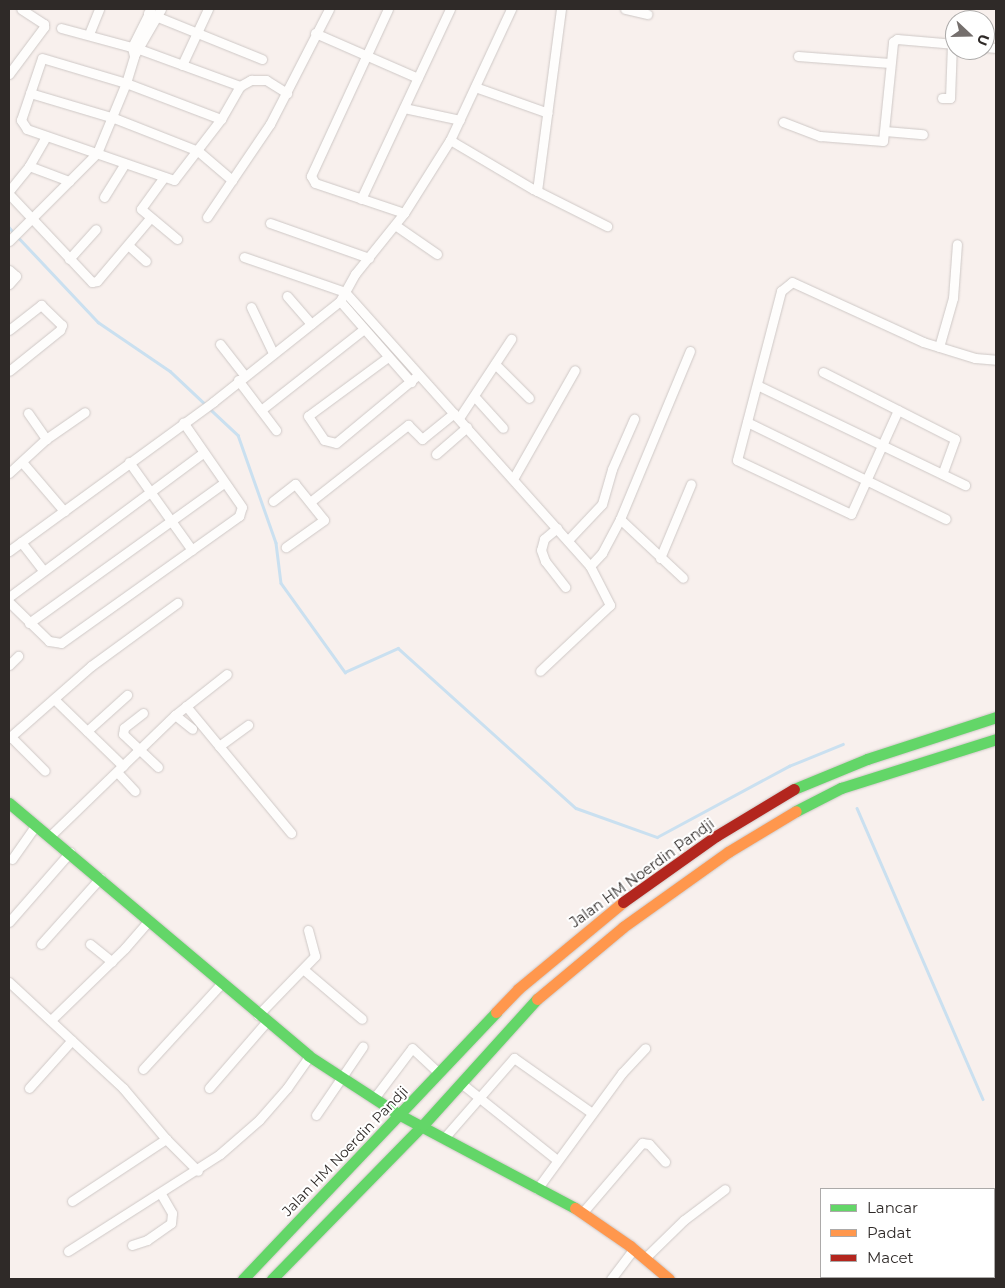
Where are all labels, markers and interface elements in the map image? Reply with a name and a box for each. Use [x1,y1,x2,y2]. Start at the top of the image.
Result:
north arrow [945,10,995,60]
text: U [973,32,993,48]
street label: Jalan HM Noerdin Pandji [567,815,717,931]
street label: Jalan HM Noerdin Pandji [279,1083,411,1219]
legend [820,1188,995,1278]
text: Lancar [867,1198,918,1217]
text: Padat [867,1223,912,1242]
text: Macet [867,1248,914,1267]

